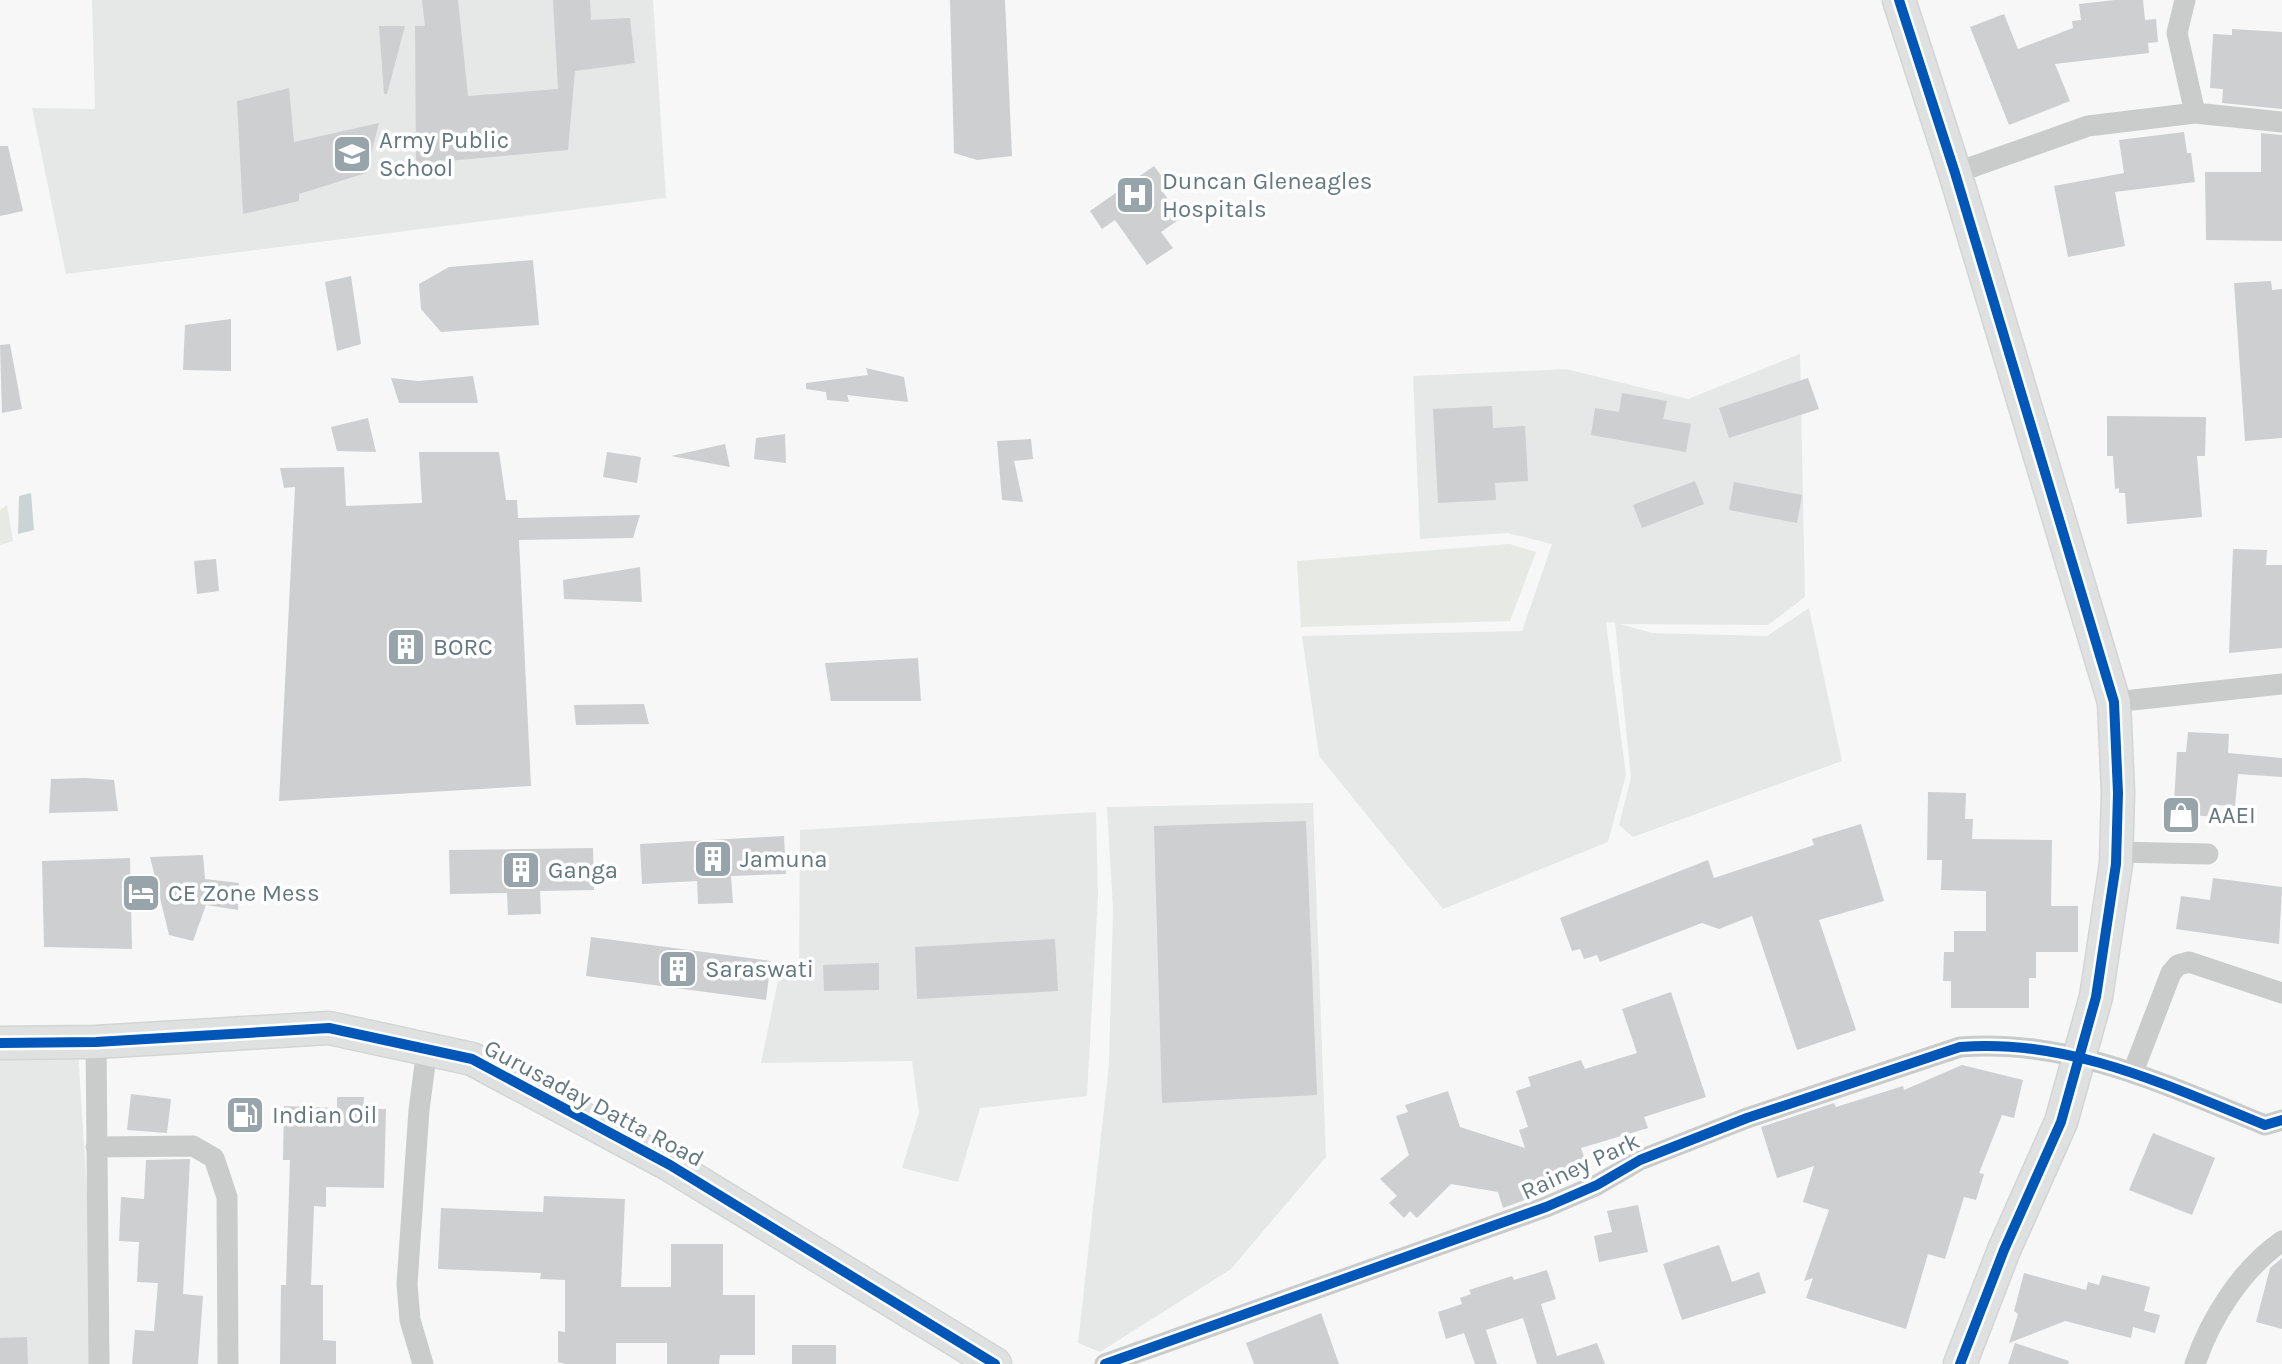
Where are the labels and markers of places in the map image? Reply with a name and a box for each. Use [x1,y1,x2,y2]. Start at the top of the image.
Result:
place label: Army Public School [379,126,509,182]
school or university icon: Army Public School [331,133,373,175]
place label: Duncan Gleneagles Hospitals [1162,167,1372,223]
hospital icon: Duncan Gleneagles Hospitals [1114,174,1156,216]
building icon: BORC [385,626,427,668]
place label: BORC [433,633,493,661]
shop icon: AAEI [2160,794,2202,836]
place label: AAEI [2208,801,2256,829]
building icon: Jamuna [692,838,734,880]
place label: Jamuna [740,845,828,873]
building icon: Ganga [500,849,542,891]
place label: Ganga [548,856,618,884]
hotel icon: CE Zone Mess [120,872,162,914]
place label: CE Zone Mess [168,879,320,907]
building icon: Saraswati [657,948,699,990]
place label: Saraswati [705,955,814,983]
fuel station icon: Indian Oil [224,1094,266,1136]
place label: Indian Oil [272,1101,377,1129]

